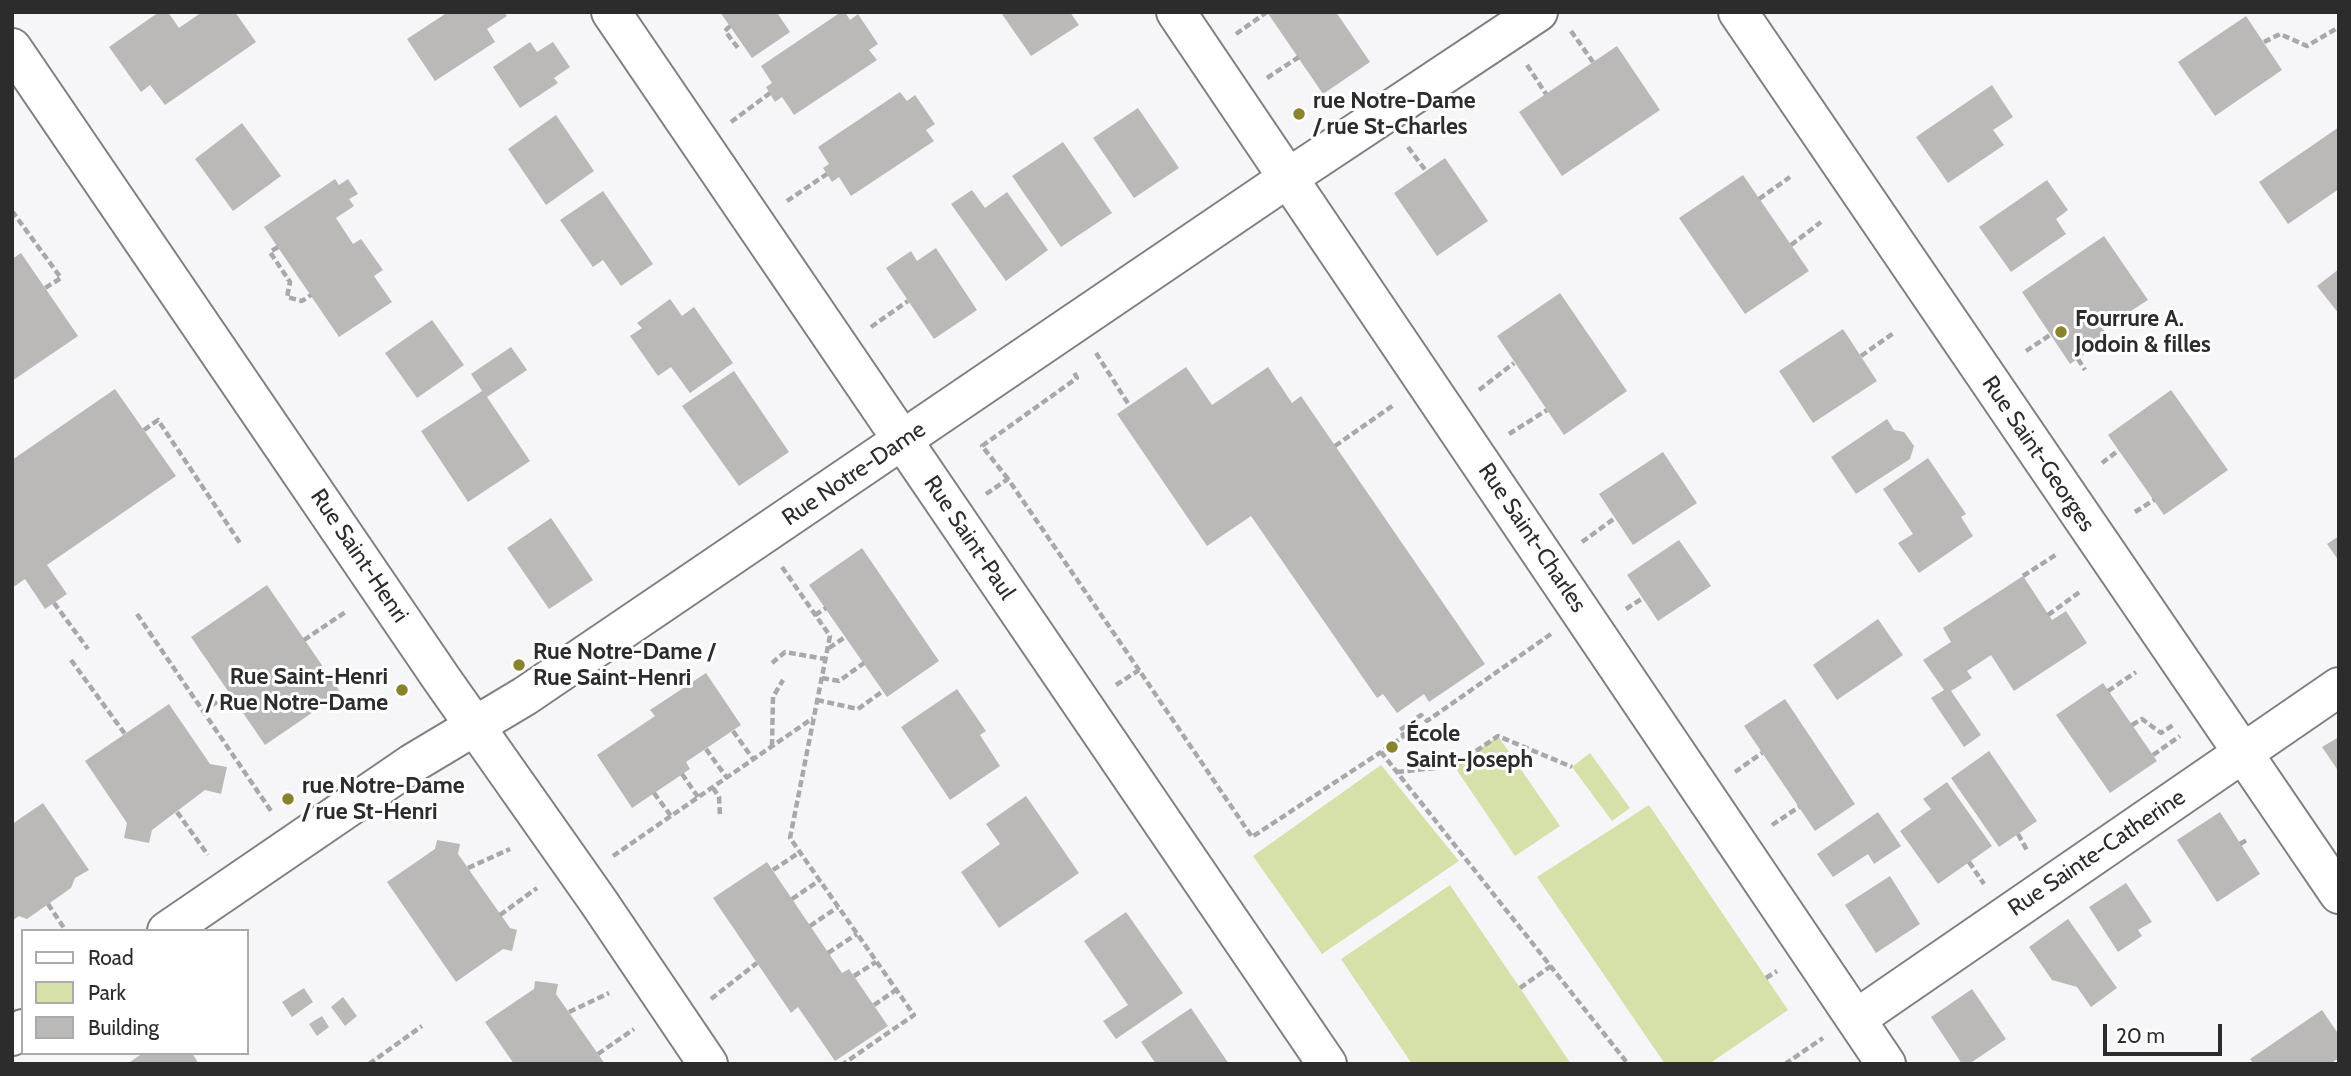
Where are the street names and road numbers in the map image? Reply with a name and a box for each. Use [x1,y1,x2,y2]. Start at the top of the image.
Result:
street label: Rue Saint-Georges [1976,371,2100,537]
street label: Rue Notre-Dame [777,416,931,532]
street label: Rue Saint-Charles [1472,458,1592,618]
street label: Rue Saint-Paul [917,471,1021,605]
street label: Rue Saint-Henri [304,484,414,628]
street label: Rue Sainte-Catherine [2003,784,2191,922]

